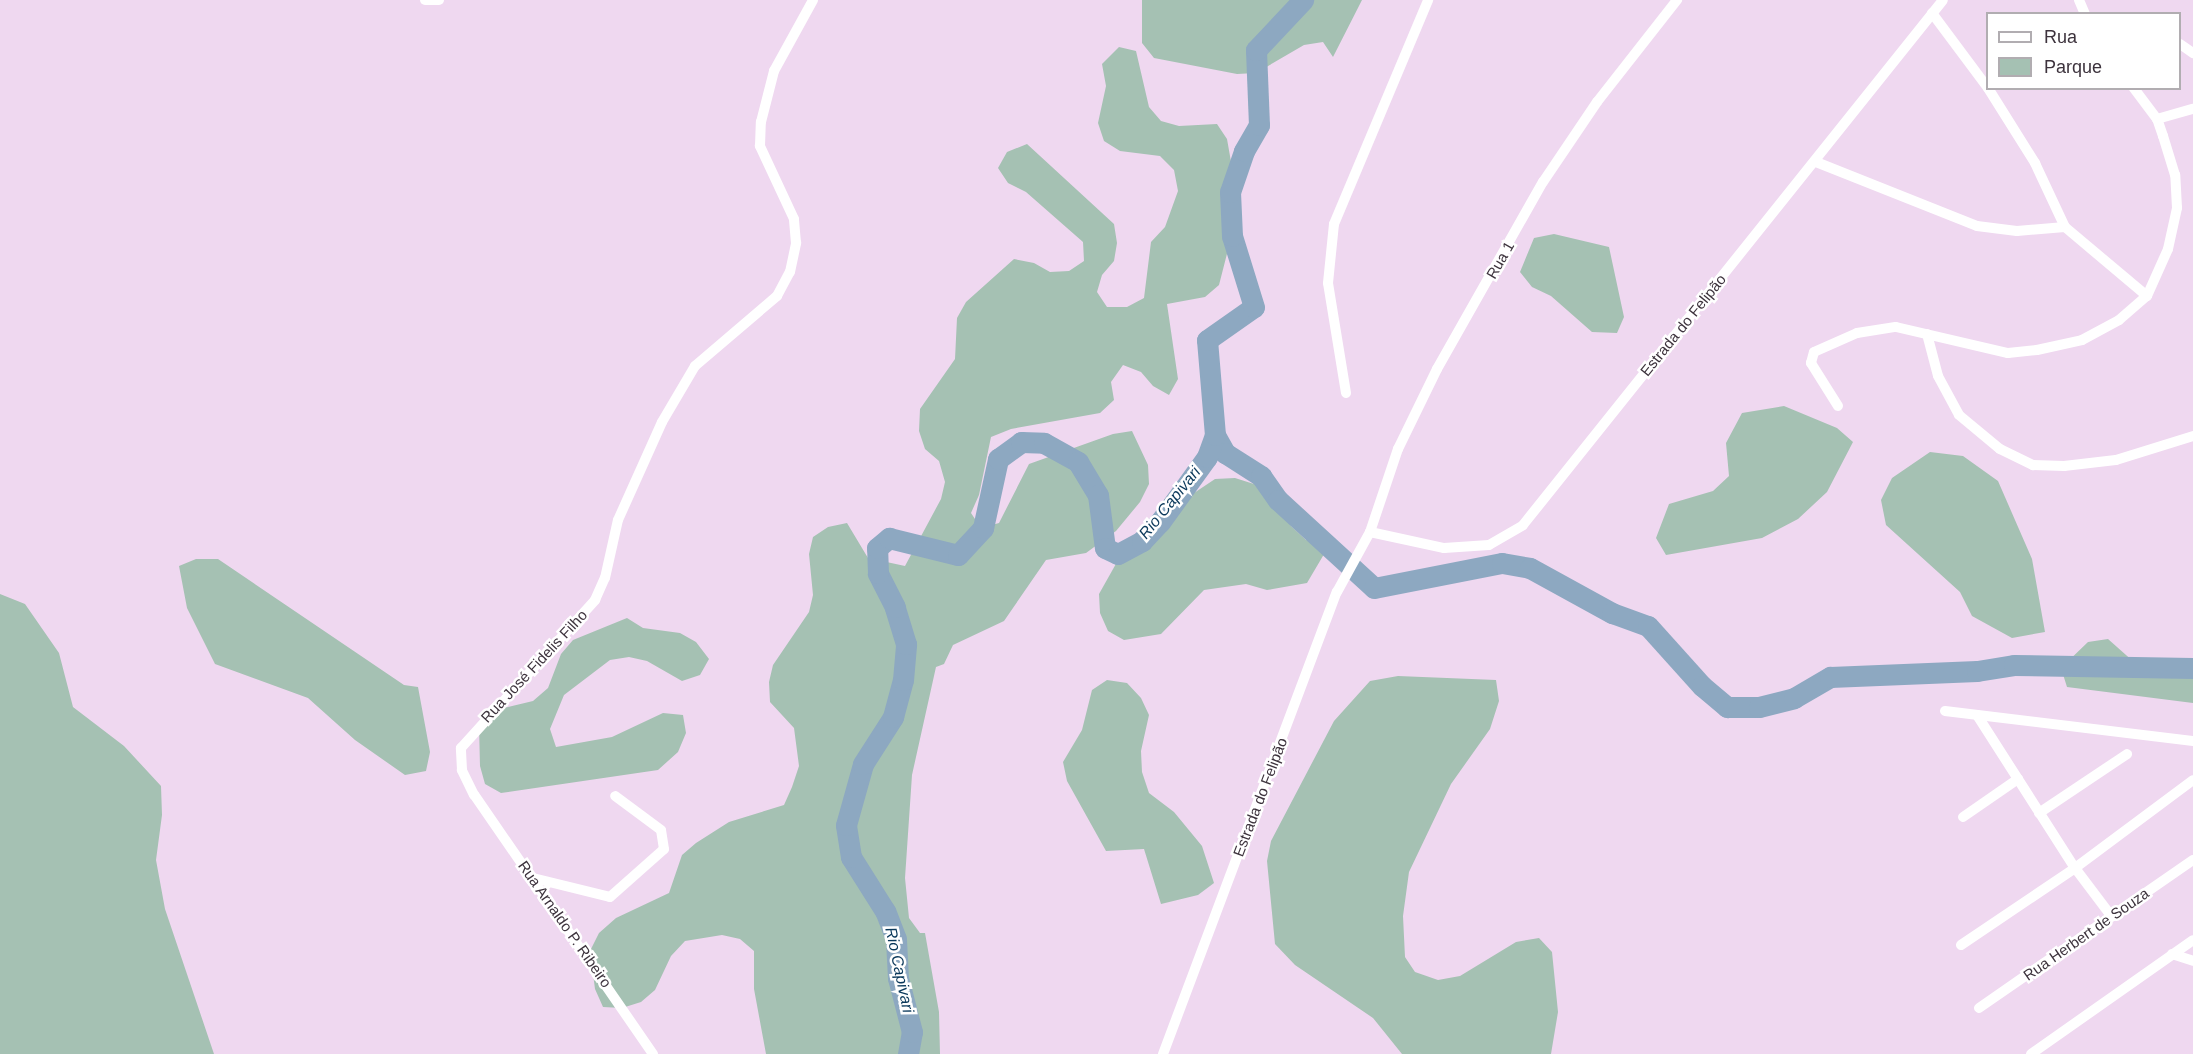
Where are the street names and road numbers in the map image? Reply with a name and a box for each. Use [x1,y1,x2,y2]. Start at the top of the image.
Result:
street label: Rua 1 [1482,238,1518,282]
street label: Estrada do Felipão [1636,270,1730,380]
street label: Rua José Fidelis Filho [477,606,591,726]
street label: Estrada do Felipão [1229,735,1291,859]
street label: Rua Arnaldo P. Ribeiro [514,857,616,991]
street label: Rua Herbert de Souza [2020,884,2152,984]

